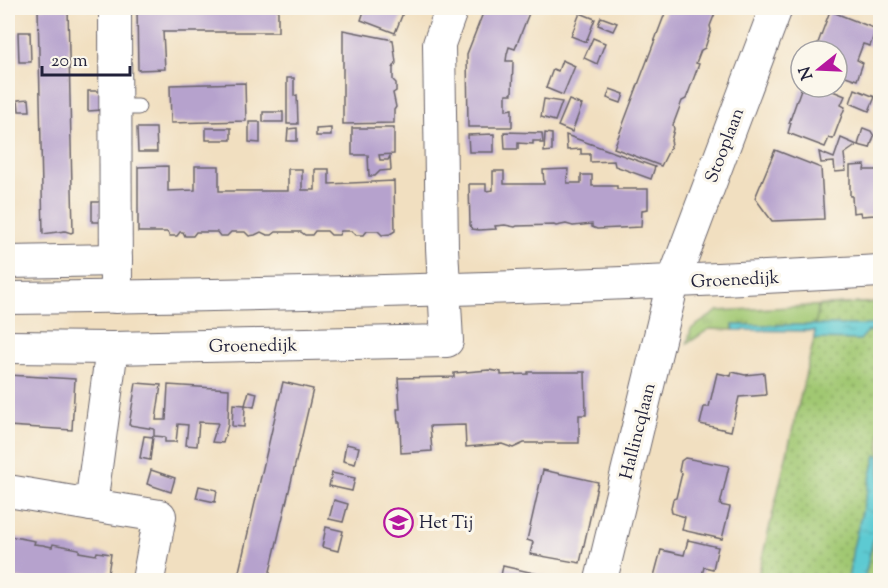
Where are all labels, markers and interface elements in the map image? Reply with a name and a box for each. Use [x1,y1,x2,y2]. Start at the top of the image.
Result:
scale bar [42,39,130,77]
north arrow [789,39,849,99]
text: 20 m [51,49,88,75]
text: N [794,63,820,82]
street label: Stooplaan [700,104,752,187]
street label: Groenedijk [690,266,780,296]
street label: Groenedijk [209,333,298,361]
street label: Hallincqlaan [614,380,664,482]
school or university icon: Het Tij [382,506,414,538]
place label: Het Tij [419,511,473,537]

